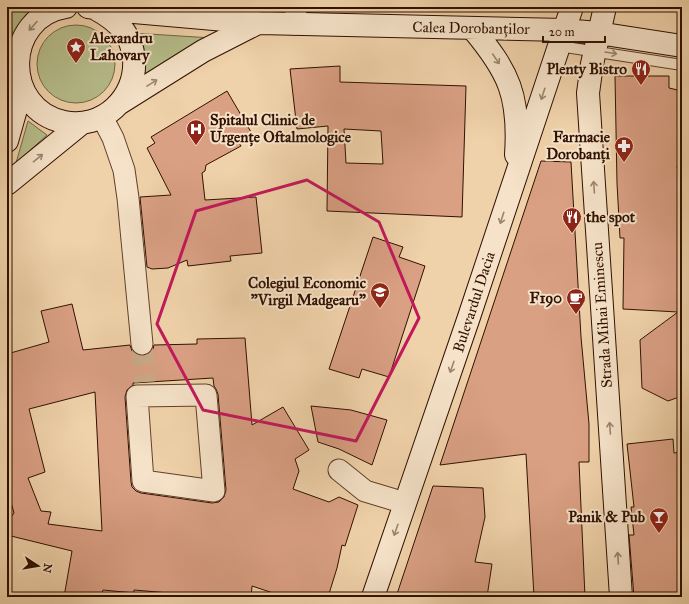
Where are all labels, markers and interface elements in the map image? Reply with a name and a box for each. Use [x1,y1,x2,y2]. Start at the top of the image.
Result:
street label: Calea Dorobanților [412,18,530,38]
scale bar [543,18,605,44]
one-way arrow [28,21,38,31]
text: 20 m [549,25,575,39]
place label: Alexandru Lahovary [89,29,153,65]
place icon: Alexandru Lahovary [65,36,87,64]
one-way arrow [604,49,617,57]
one-way arrow [492,53,500,64]
restaurant icon: Plenty Bistro [630,58,652,86]
place label: Plenty Bistro [547,60,627,79]
one-way arrow [146,79,157,87]
one-way arrow [538,88,546,100]
place label: Spitalul Clinic de Urgențe Oftalmologice [210,111,352,147]
hospital icon: Spitalul Clinic de Urgențe Oftalmologice [185,118,207,146]
place label: Farmacie Dorobanți [546,128,611,164]
pharmacy icon: Farmacie Dorobanți [613,135,635,163]
one-way arrow [32,154,43,163]
one-way arrow [591,181,598,194]
restaurant icon: the spot [561,206,583,234]
place label: the spot [585,208,636,227]
one-way arrow [498,211,505,224]
street label: Strada Mihai Eminescu [588,241,616,389]
street label: Bulevardul Dacia [449,249,499,355]
place label: Colegiul Economic "Virgil Madgearu" [248,274,367,310]
school or university icon: Colegiul Economic "Virgil Madgearu" [369,281,391,309]
cafe icon: F190 [565,287,587,315]
place label: F190 [530,289,562,308]
one-way arrow [448,361,455,374]
one-way arrow [606,422,613,435]
bar icon: Panik & Pub [648,506,670,534]
place label: Panik & Pub [568,508,646,526]
one-way arrow [392,523,399,536]
north arrow [18,546,58,586]
one-way arrow [615,552,622,565]
text: N [40,562,55,575]

